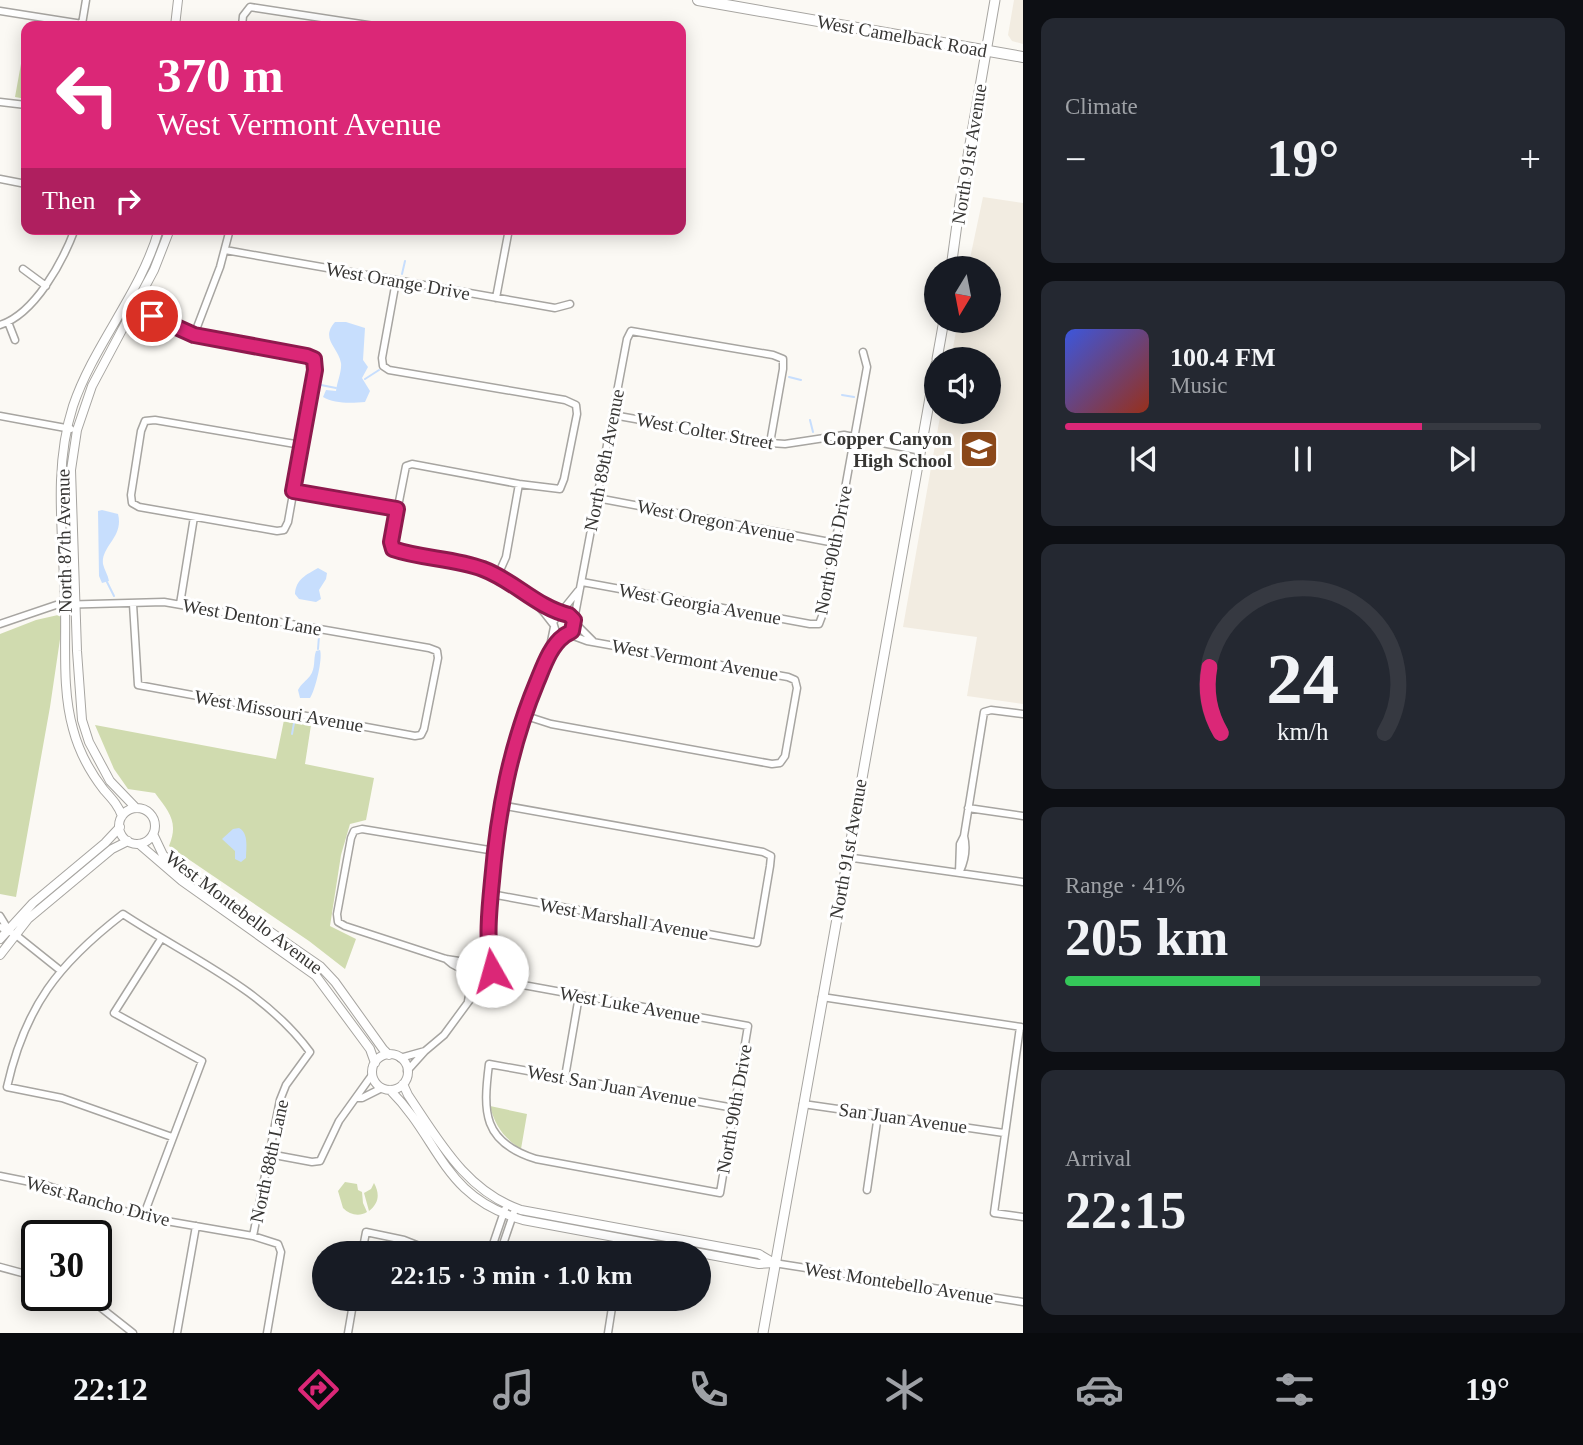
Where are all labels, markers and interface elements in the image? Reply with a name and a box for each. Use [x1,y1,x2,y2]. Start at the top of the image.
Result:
street label: West Camelback Road [815,11,989,61]
text: 370 m [157,48,284,103]
icon: left [42,49,133,140]
street label: North 91st Avenue [948,82,990,226]
text: Climate [1065,94,1138,119]
text: West Vermont Avenue [157,106,441,142]
text: 19° [1267,130,1339,187]
text: − [1065,138,1086,180]
text: + [1520,138,1541,180]
icon: right [109,182,147,220]
text: Then [42,186,95,215]
north arrow [924,256,1001,332]
map controls [924,256,1001,424]
street label: West Orange Drive [324,258,472,304]
pin [122,286,182,346]
icon: arrive [133,297,171,335]
text: 100.4 FM [1170,343,1275,372]
button: sound [924,347,1001,424]
text: Music [1170,373,1228,398]
street label: North 89th Avenue [580,387,628,533]
street label: West Colter Street [635,409,776,454]
place label: Copper Canyon High School [823,428,952,471]
school or university icon: Copper Canyon High School [958,428,1000,470]
icon: previous [1125,440,1163,478]
icon: pause [1284,440,1322,478]
icon: next [1443,440,1481,478]
street label: North 87th Avenue [52,469,76,613]
street label: North 90th Drive [810,484,856,616]
street label: West Oregon Avenue [635,495,797,547]
street label: West Georgia Avenue [617,579,783,629]
street label: West Denton Lane [181,594,323,640]
street label: West Vermont Avenue [610,635,780,685]
text: 24 [1267,638,1339,719]
street label: West Missouri Avenue [193,686,365,736]
text: km/h [1277,717,1329,744]
street label: North 91st Avenue [825,777,871,921]
street label: West Montebello Avenue [161,846,327,978]
text: Range · 41% [1065,873,1185,898]
street label: West Marshall Avenue [538,894,710,944]
text: 205 km [1065,909,1228,966]
position arrow [455,934,529,1008]
street label: West Luke Avenue [558,982,702,1028]
street label: North 90th Drive [712,1043,756,1175]
street label: West San Juan Avenue [526,1061,698,1111]
street label: North 88th Lane [246,1097,292,1225]
street label: San Juan Avenue [837,1099,969,1137]
text: Arrival [1065,1146,1131,1171]
street label: West Rancho Drive [24,1172,172,1230]
text: 22:15 [1065,1182,1186,1239]
speed limit sign: 30 [21,1220,112,1311]
street label: West Montebello Avenue [803,1258,995,1308]
text: 22:15 · 3 min · 1.0 km [391,1261,632,1290]
icon: directions [294,1365,343,1414]
icon: music [489,1365,538,1414]
icon: phone [684,1365,733,1414]
icon: climate [880,1365,929,1414]
icon: car [1075,1365,1124,1414]
icon: filters [1270,1365,1319,1414]
text: 22:12 [73,1371,148,1407]
text: 19° [1465,1371,1510,1407]

